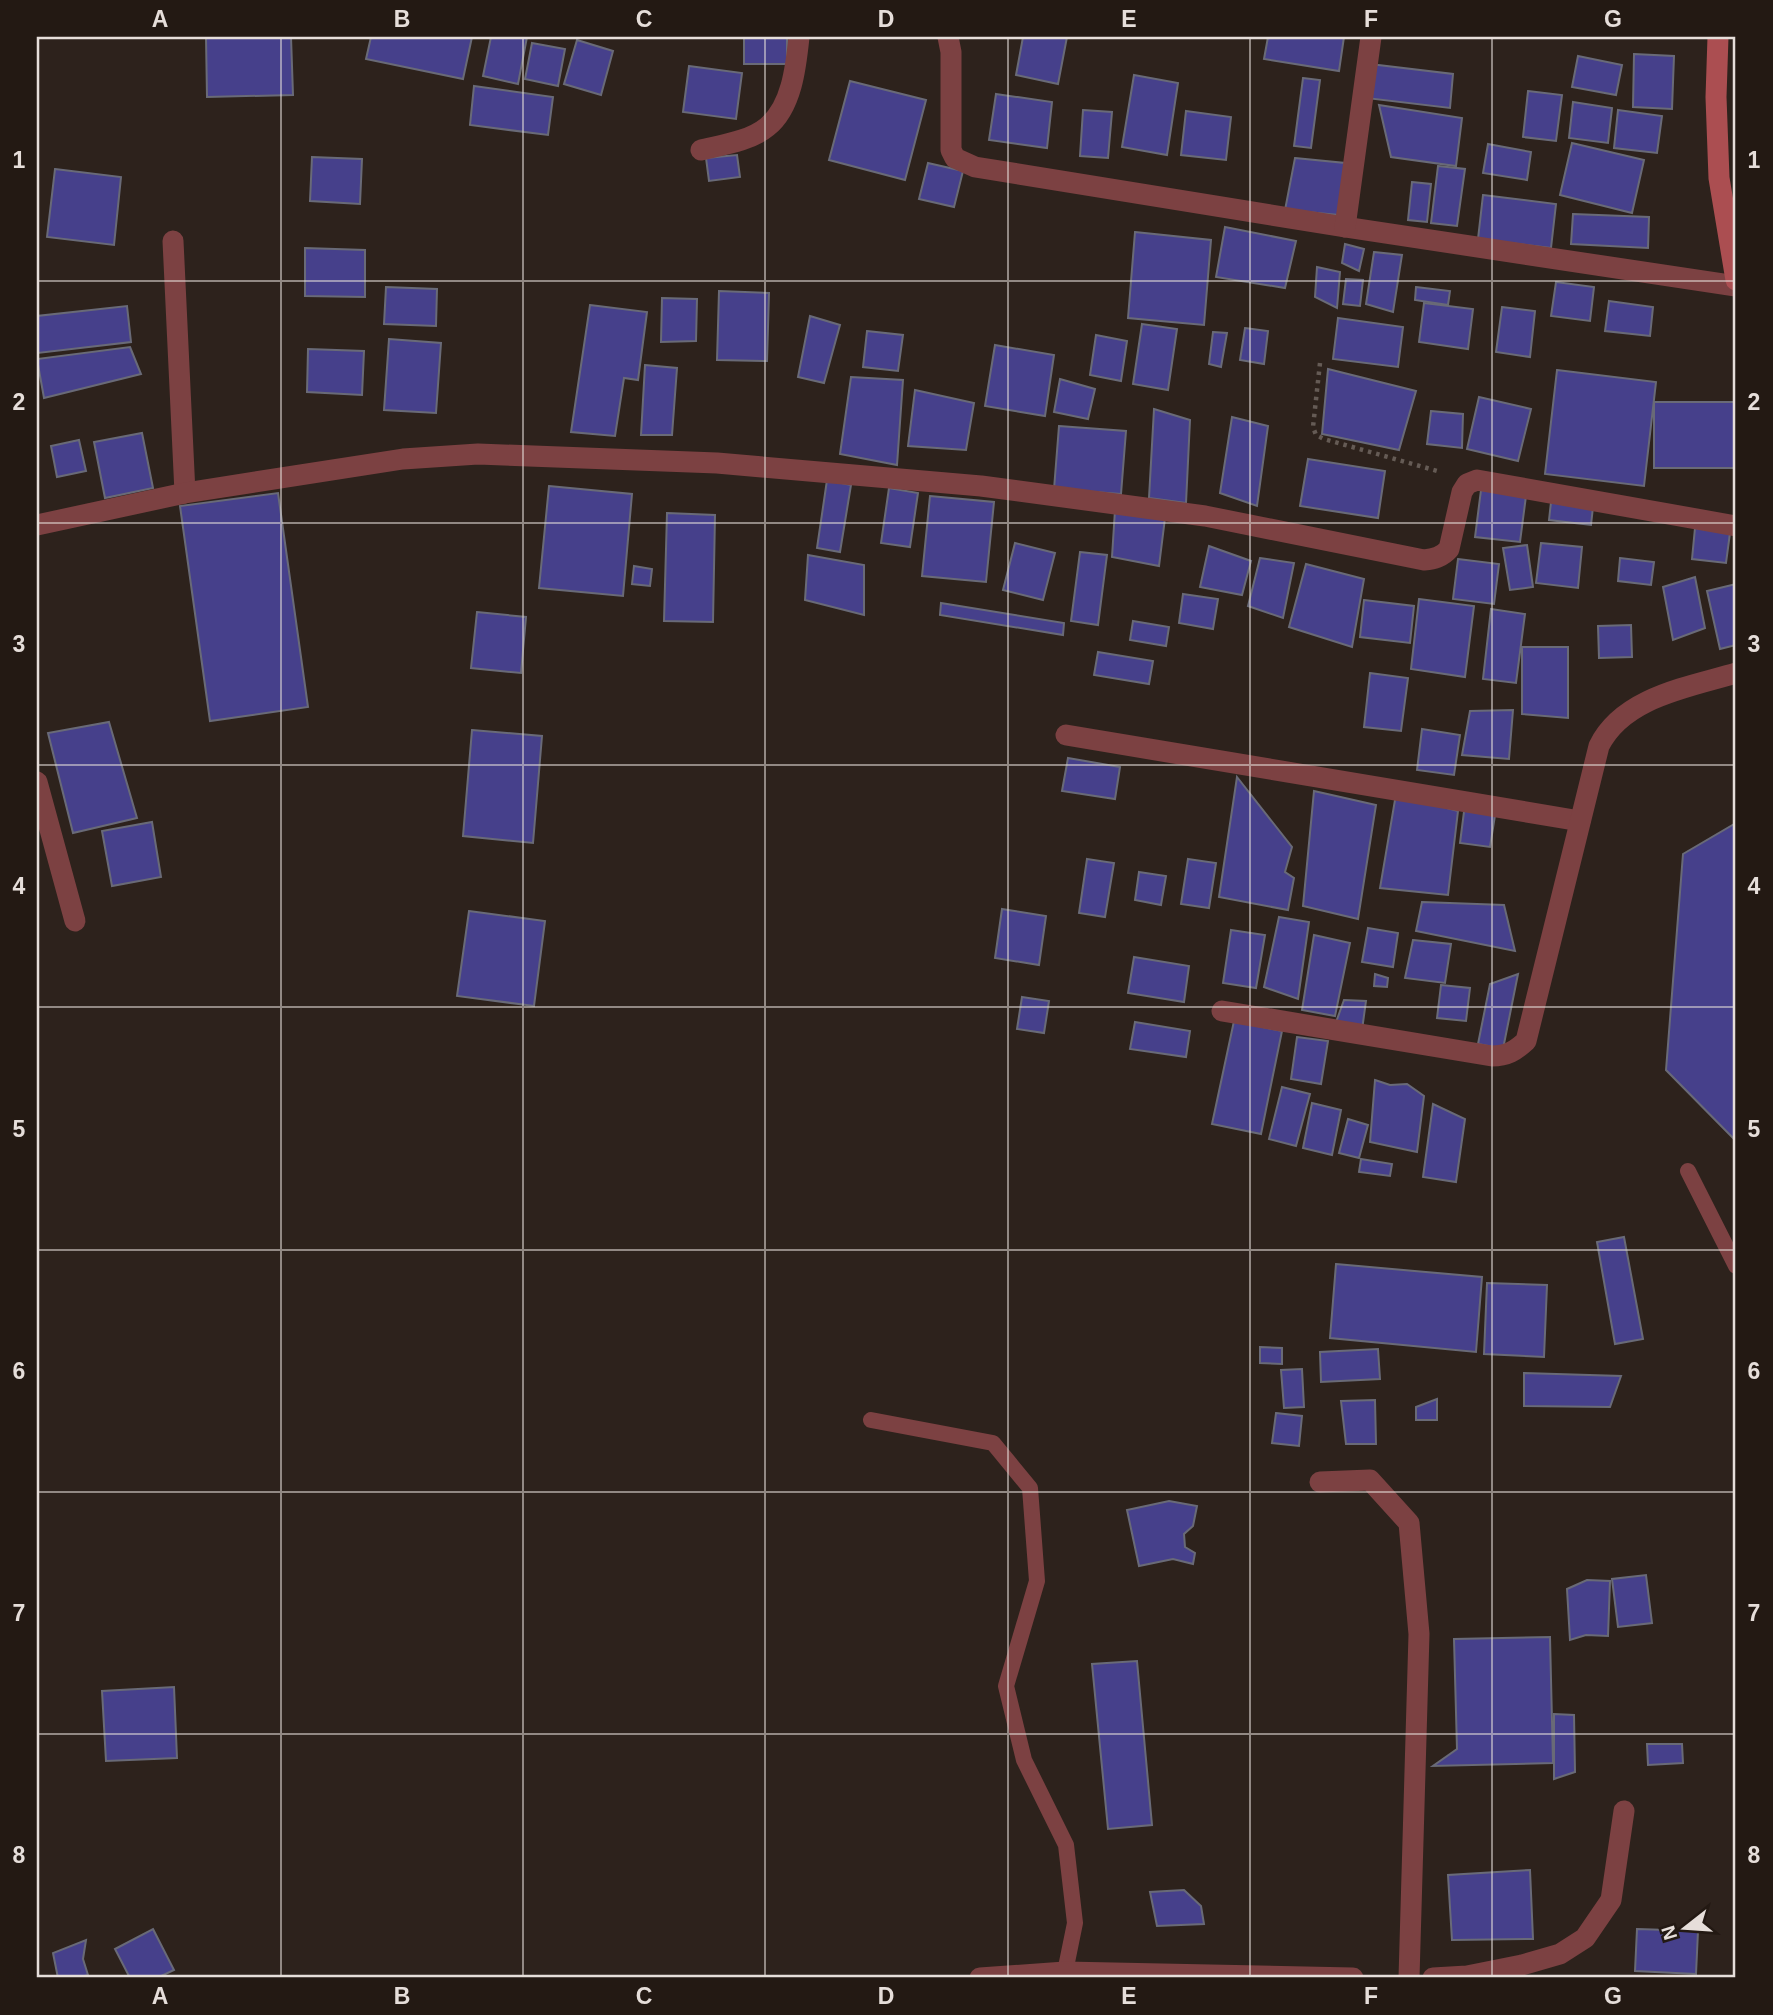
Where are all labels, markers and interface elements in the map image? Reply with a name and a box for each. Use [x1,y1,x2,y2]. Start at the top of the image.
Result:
text: A [152,6,168,32]
text: B [394,6,410,32]
text: C [636,6,652,32]
text: D [878,6,894,32]
text: E [1121,6,1137,32]
text: F [1364,6,1378,32]
text: G [1604,6,1622,32]
text: 1 [13,147,26,173]
text: 1 [1748,147,1761,173]
text: 2 [13,389,25,415]
text: 2 [1748,389,1760,415]
text: 3 [13,631,25,657]
text: 3 [1748,631,1760,657]
text: 4 [13,873,26,899]
text: 4 [1748,873,1761,899]
text: 5 [13,1116,26,1142]
text: 5 [1748,1116,1761,1142]
text: 6 [13,1358,25,1384]
text: 6 [1748,1358,1760,1384]
text: 7 [13,1600,25,1626]
text: 7 [1748,1600,1760,1626]
text: 8 [13,1842,26,1868]
text: 8 [1748,1842,1761,1868]
north arrow [1650,1892,1720,1962]
text: N [1657,1923,1681,1942]
text: A [152,1983,168,2009]
text: B [394,1983,410,2009]
text: C [636,1983,652,2009]
text: D [878,1983,894,2009]
text: E [1121,1983,1137,2009]
text: F [1364,1983,1378,2009]
text: G [1604,1983,1622,2009]

